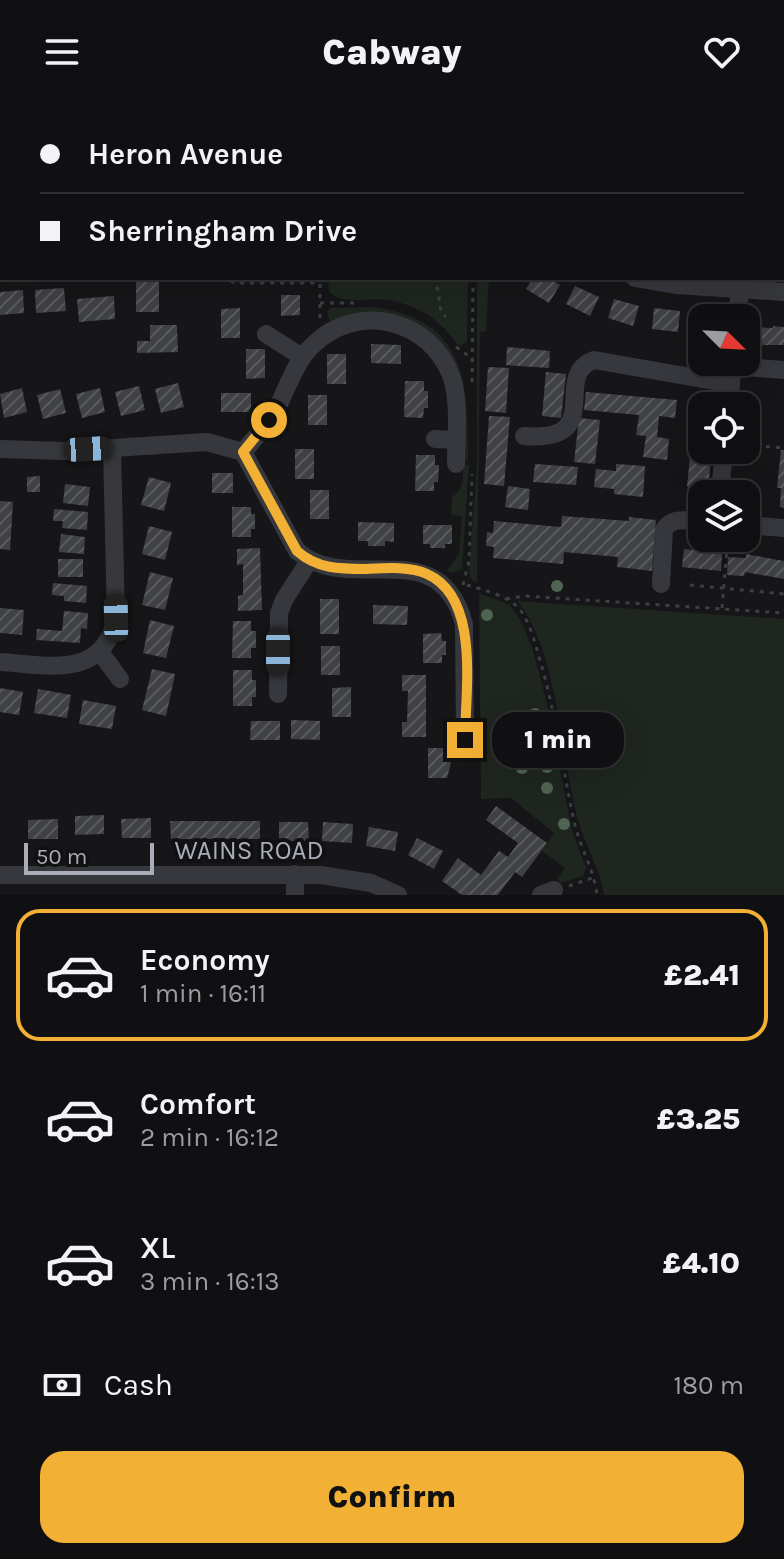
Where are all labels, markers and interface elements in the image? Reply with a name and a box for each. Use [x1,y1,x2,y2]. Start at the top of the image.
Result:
icon: menu [40,30,84,74]
icon: heart [700,30,744,74]
text: Cabway [322,31,462,73]
text: Heron Avenue [88,136,283,172]
text: Sherringham Drive [88,213,357,249]
north arrow [688,304,760,376]
map controls [688,304,760,552]
button: locate [688,392,760,464]
route start [251,402,287,438]
car [63,436,113,462]
button: layers [688,480,760,552]
car [104,594,128,642]
car [266,628,290,676]
callout: 1 min [493,712,625,768]
route end [447,722,483,758]
text: 1 min [524,724,592,755]
street label: WAINS ROAD [174,835,324,866]
scale bar [24,839,154,875]
text: 50 m [36,844,87,870]
icon: car [44,939,116,1011]
text: Economy [140,942,270,978]
text: £2.41 [664,957,740,993]
text: 1 min · 16:11 [140,978,266,1009]
icon: car [44,1083,116,1155]
text: Comfort [140,1086,256,1122]
text: £3.25 [657,1101,740,1137]
text: 2 min · 16:12 [140,1122,279,1153]
icon: car [44,1227,116,1299]
text: XL [140,1230,175,1266]
text: £4.10 [662,1245,740,1281]
text: 3 min · 16:13 [140,1266,280,1297]
icon: cash [40,1363,84,1407]
text: Cash [104,1367,173,1403]
text: 180 m [674,1370,744,1401]
button: Confirm [40,1451,744,1543]

